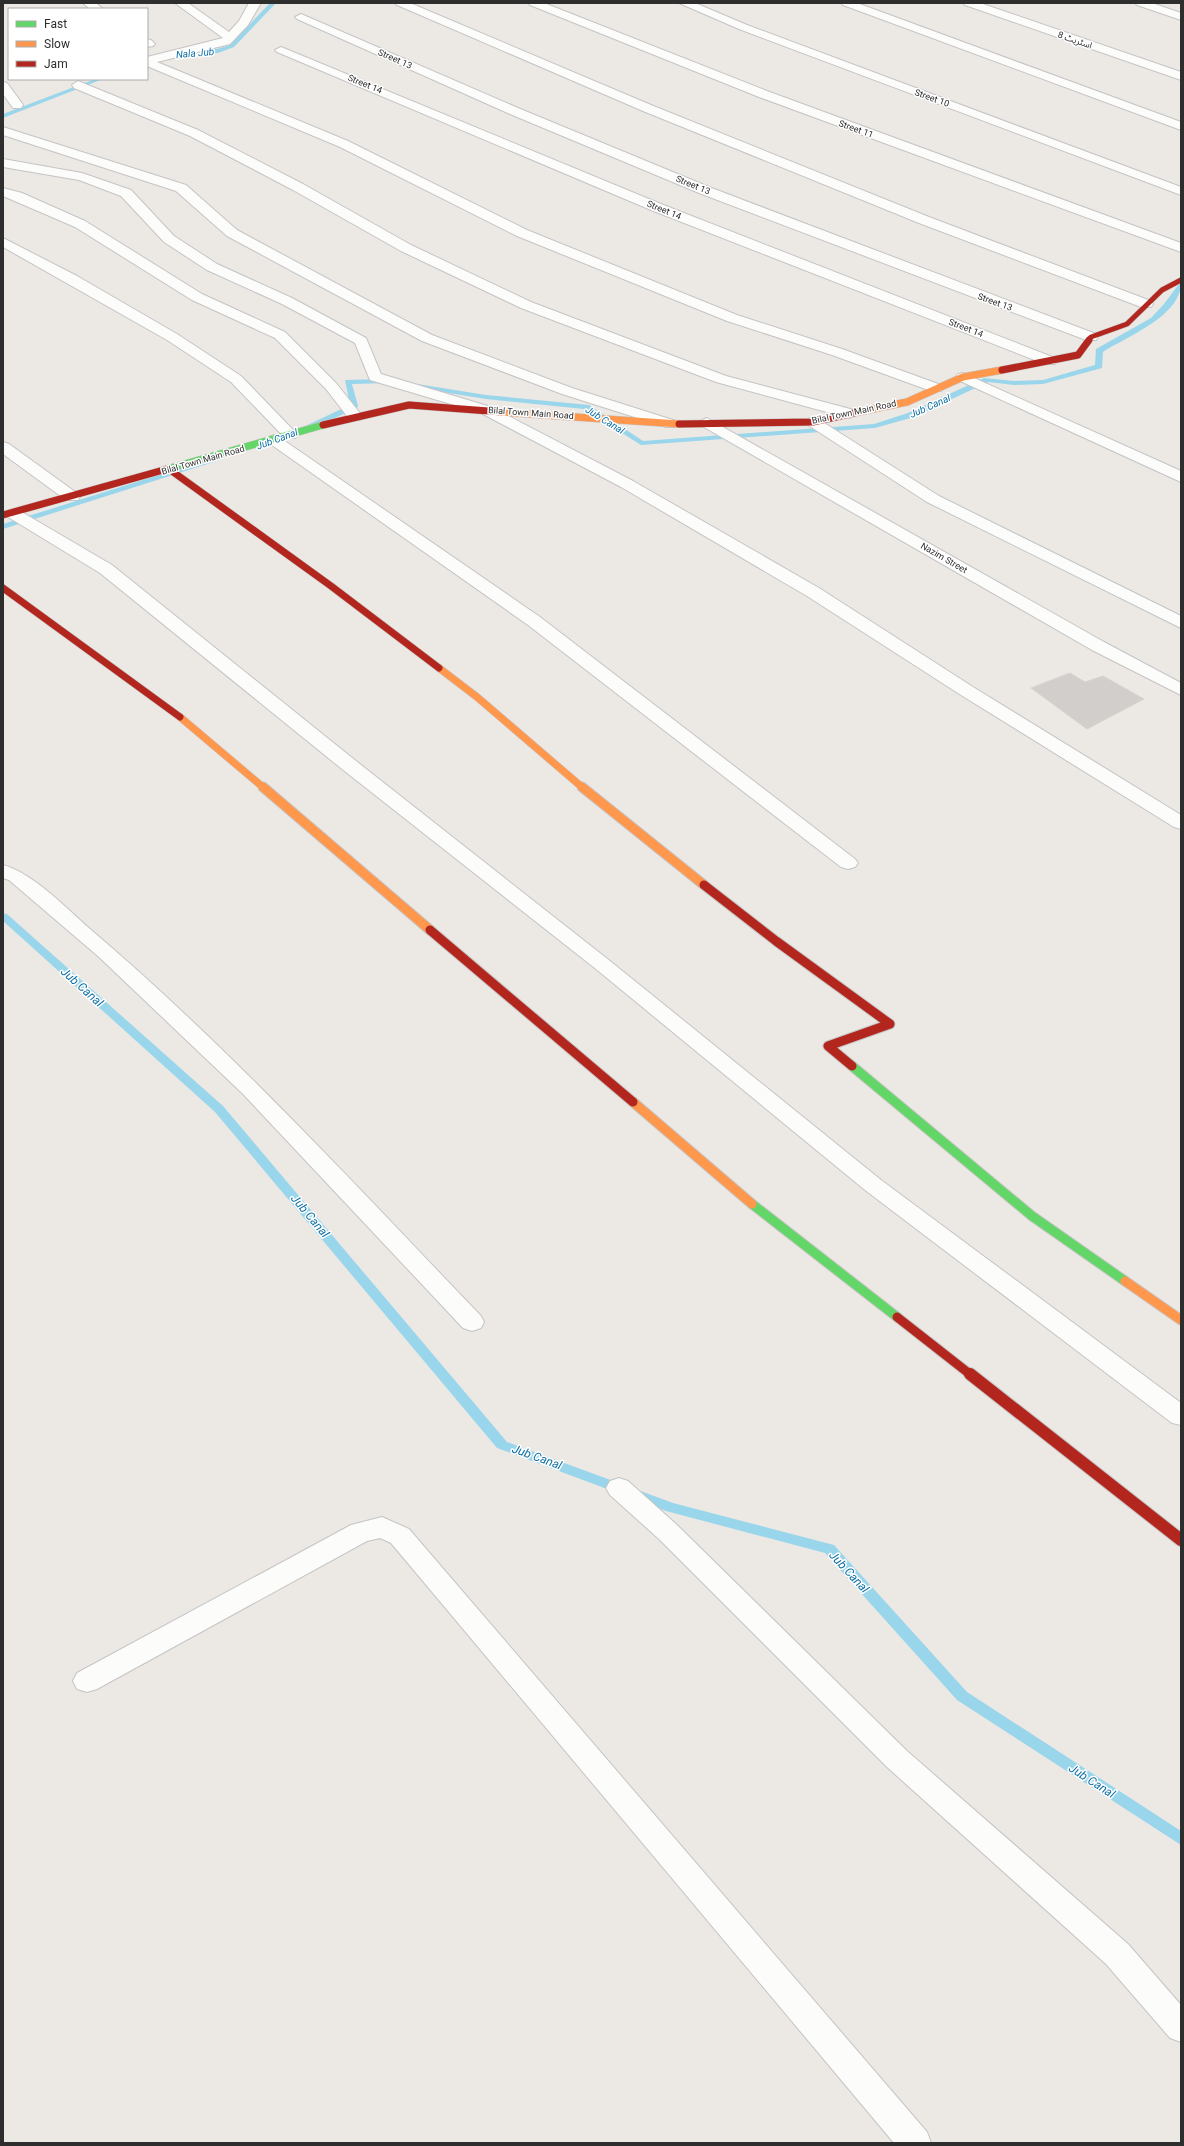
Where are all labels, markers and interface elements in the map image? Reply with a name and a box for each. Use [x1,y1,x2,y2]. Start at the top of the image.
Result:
legend [8,8,148,80]
text: Fast [44,17,67,31]
street label: اسٹریٹ 8 [1056,29,1093,51]
text: Slow [44,37,70,51]
water label: Nala Jub [175,46,215,60]
street label: Street 13 [376,47,414,71]
text: Jam [44,57,68,71]
street label: Street 14 [346,73,384,95]
street label: Street 10 [913,87,951,109]
street label: Street 11 [837,118,875,140]
street label: Street 13 [674,174,712,196]
street label: Street 14 [645,199,683,221]
street label: Street 13 [976,291,1014,313]
street label: Street 14 [947,317,985,339]
water label: Jub Canal [908,392,953,420]
street label: Bilal Town Main Road [811,398,897,426]
water label: Jub Canal [584,404,627,436]
street label: Bilal Town Main Road [488,405,574,421]
water label: Jub Canal [255,426,300,452]
street label: Bilal Town Main Road [160,443,246,477]
street label: Nazim Street [919,541,969,575]
water label: Jub Canal [58,964,106,1010]
water label: Jub Canal [288,1192,332,1240]
water label: Jub Canal [510,1442,564,1472]
water label: Jub Canal [826,1548,872,1596]
water label: Jub Canal [1066,1761,1118,1801]

